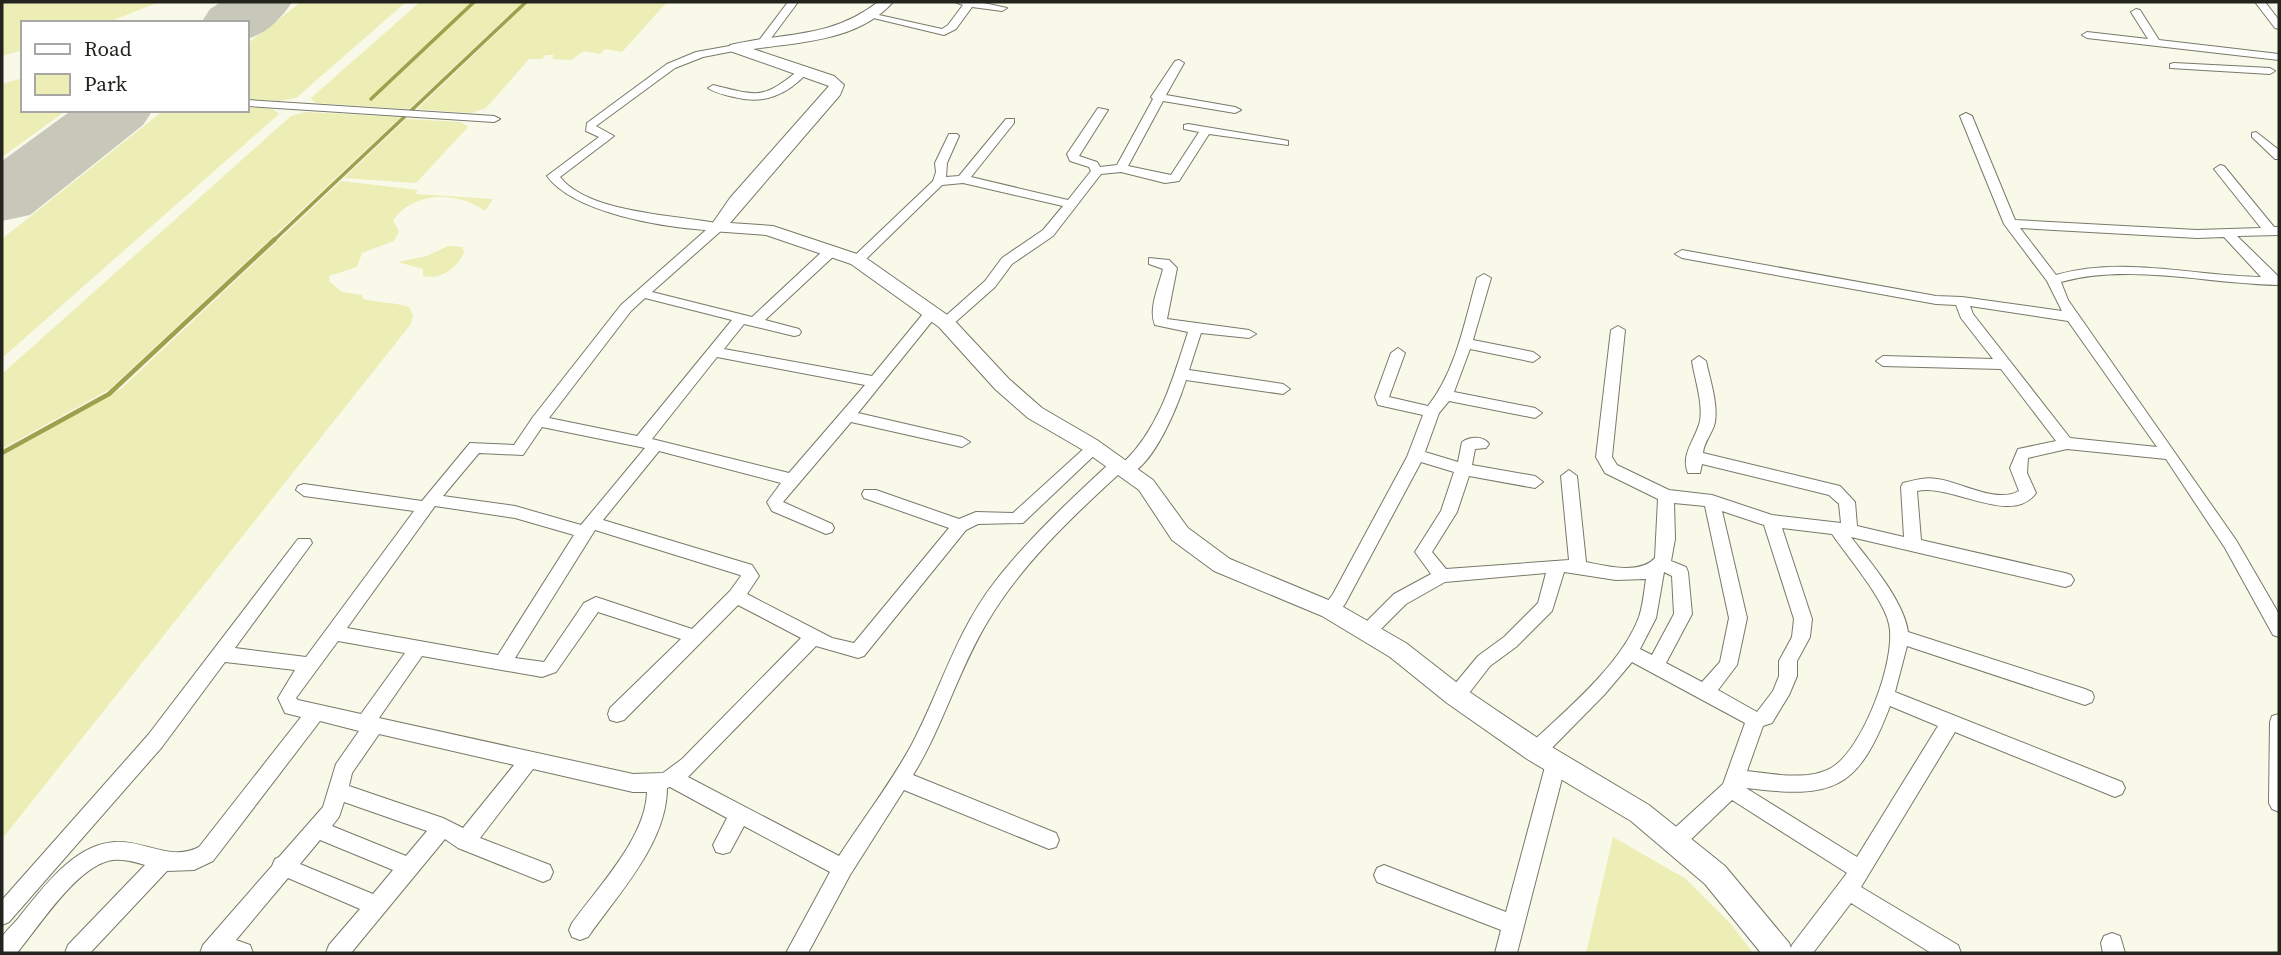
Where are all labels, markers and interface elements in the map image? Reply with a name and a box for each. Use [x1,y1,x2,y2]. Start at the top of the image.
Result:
legend [21,21,248,112]
text: Road [84,34,132,63]
text: Park [84,69,128,98]

